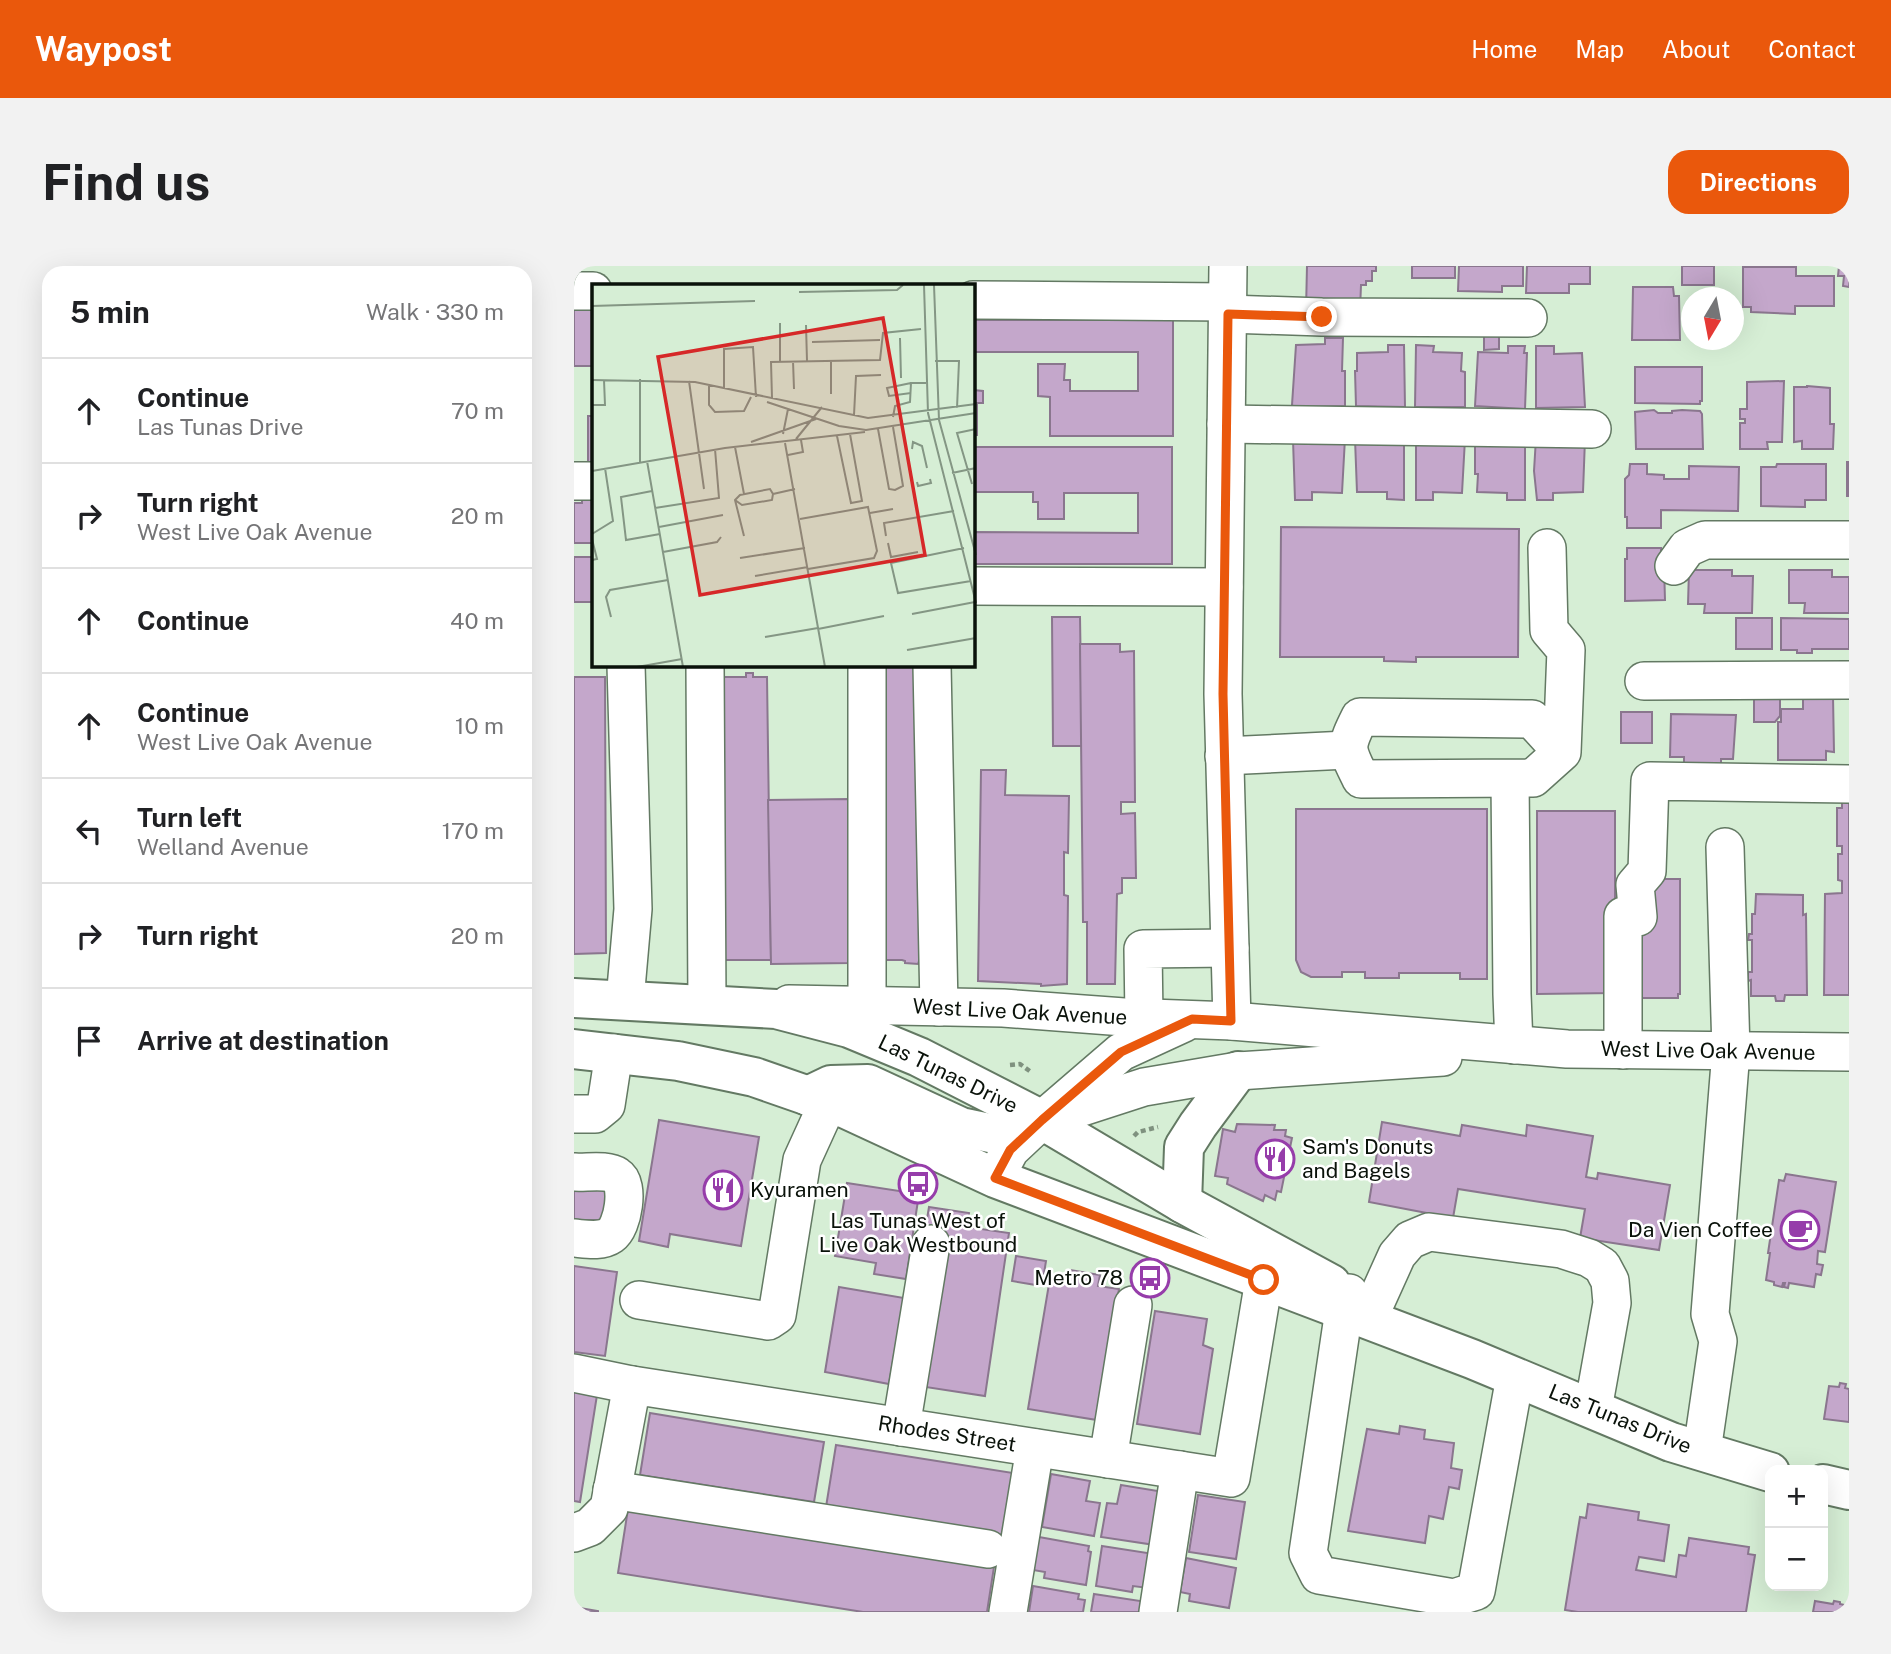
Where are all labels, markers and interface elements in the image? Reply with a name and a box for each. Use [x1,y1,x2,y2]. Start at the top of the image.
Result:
text: Waypost [35,30,172,68]
text: Home [1471,35,1537,63]
text: Map [1575,35,1624,63]
text: About [1662,35,1730,63]
text: Contact [1768,35,1856,63]
button: Directions [1668,150,1849,214]
text: Find us [42,153,210,211]
inset map [592,284,975,667]
north arrow [1681,287,1744,350]
text: 5 min [70,294,150,330]
text: Walk · 330 m [366,298,504,325]
route end [1306,301,1337,332]
text: Continue [137,382,249,413]
icon: ahead [70,392,108,430]
text: 70 m [451,397,504,424]
text: Las Tunas Drive [137,413,304,440]
text: Turn right [137,487,259,518]
icon: right [70,497,108,535]
text: 20 m [451,502,504,529]
text: West Live Oak Avenue [137,518,372,545]
icon: ahead [70,602,108,640]
text: Continue [137,605,249,636]
text: 40 m [450,607,504,634]
text: Continue [137,697,249,728]
icon: ahead [70,707,108,745]
text: 10 m [455,712,504,739]
text: West Live Oak Avenue [137,728,372,755]
text: Turn left [137,802,242,833]
icon: left [70,812,108,850]
text: 170 m [442,817,504,844]
text: Welland Avenue [137,833,309,860]
icon: right [70,917,108,955]
text: Turn right [137,920,259,951]
text: 20 m [451,922,504,949]
street label: West Live Oak Avenue [912,993,1128,1030]
icon: arrive [70,1022,108,1060]
text: Arrive at destination [137,1025,389,1056]
street label: Las Tunas Drive [874,1029,1022,1118]
street label: West Live Oak Avenue [1600,1036,1816,1065]
place label: Sam's Donuts and Bagels [1302,1134,1433,1183]
restaurant icon: Sam's Donuts and Bagels [1254,1138,1296,1180]
bus stop icon: Las Tunas West of Live Oak Westbound [897,1163,939,1205]
restaurant icon: Kyuramen [702,1169,744,1211]
place label: Kyuramen [750,1177,849,1202]
place label: Las Tunas West of Live Oak Westbound [819,1208,1017,1257]
cafe icon: Da Vien Coffee [1779,1209,1821,1251]
place label: Da Vien Coffee [1628,1217,1773,1242]
bus stop icon: Metro 78 [1129,1257,1171,1299]
route start [1248,1264,1279,1295]
place label: Metro 78 [1034,1265,1123,1290]
street label: Las Tunas Drive [1545,1378,1695,1459]
street label: Rhodes Street [876,1410,1018,1457]
map controls [1765,1465,1828,1591]
button: + [1765,1465,1828,1528]
button: − [1765,1528,1828,1591]

